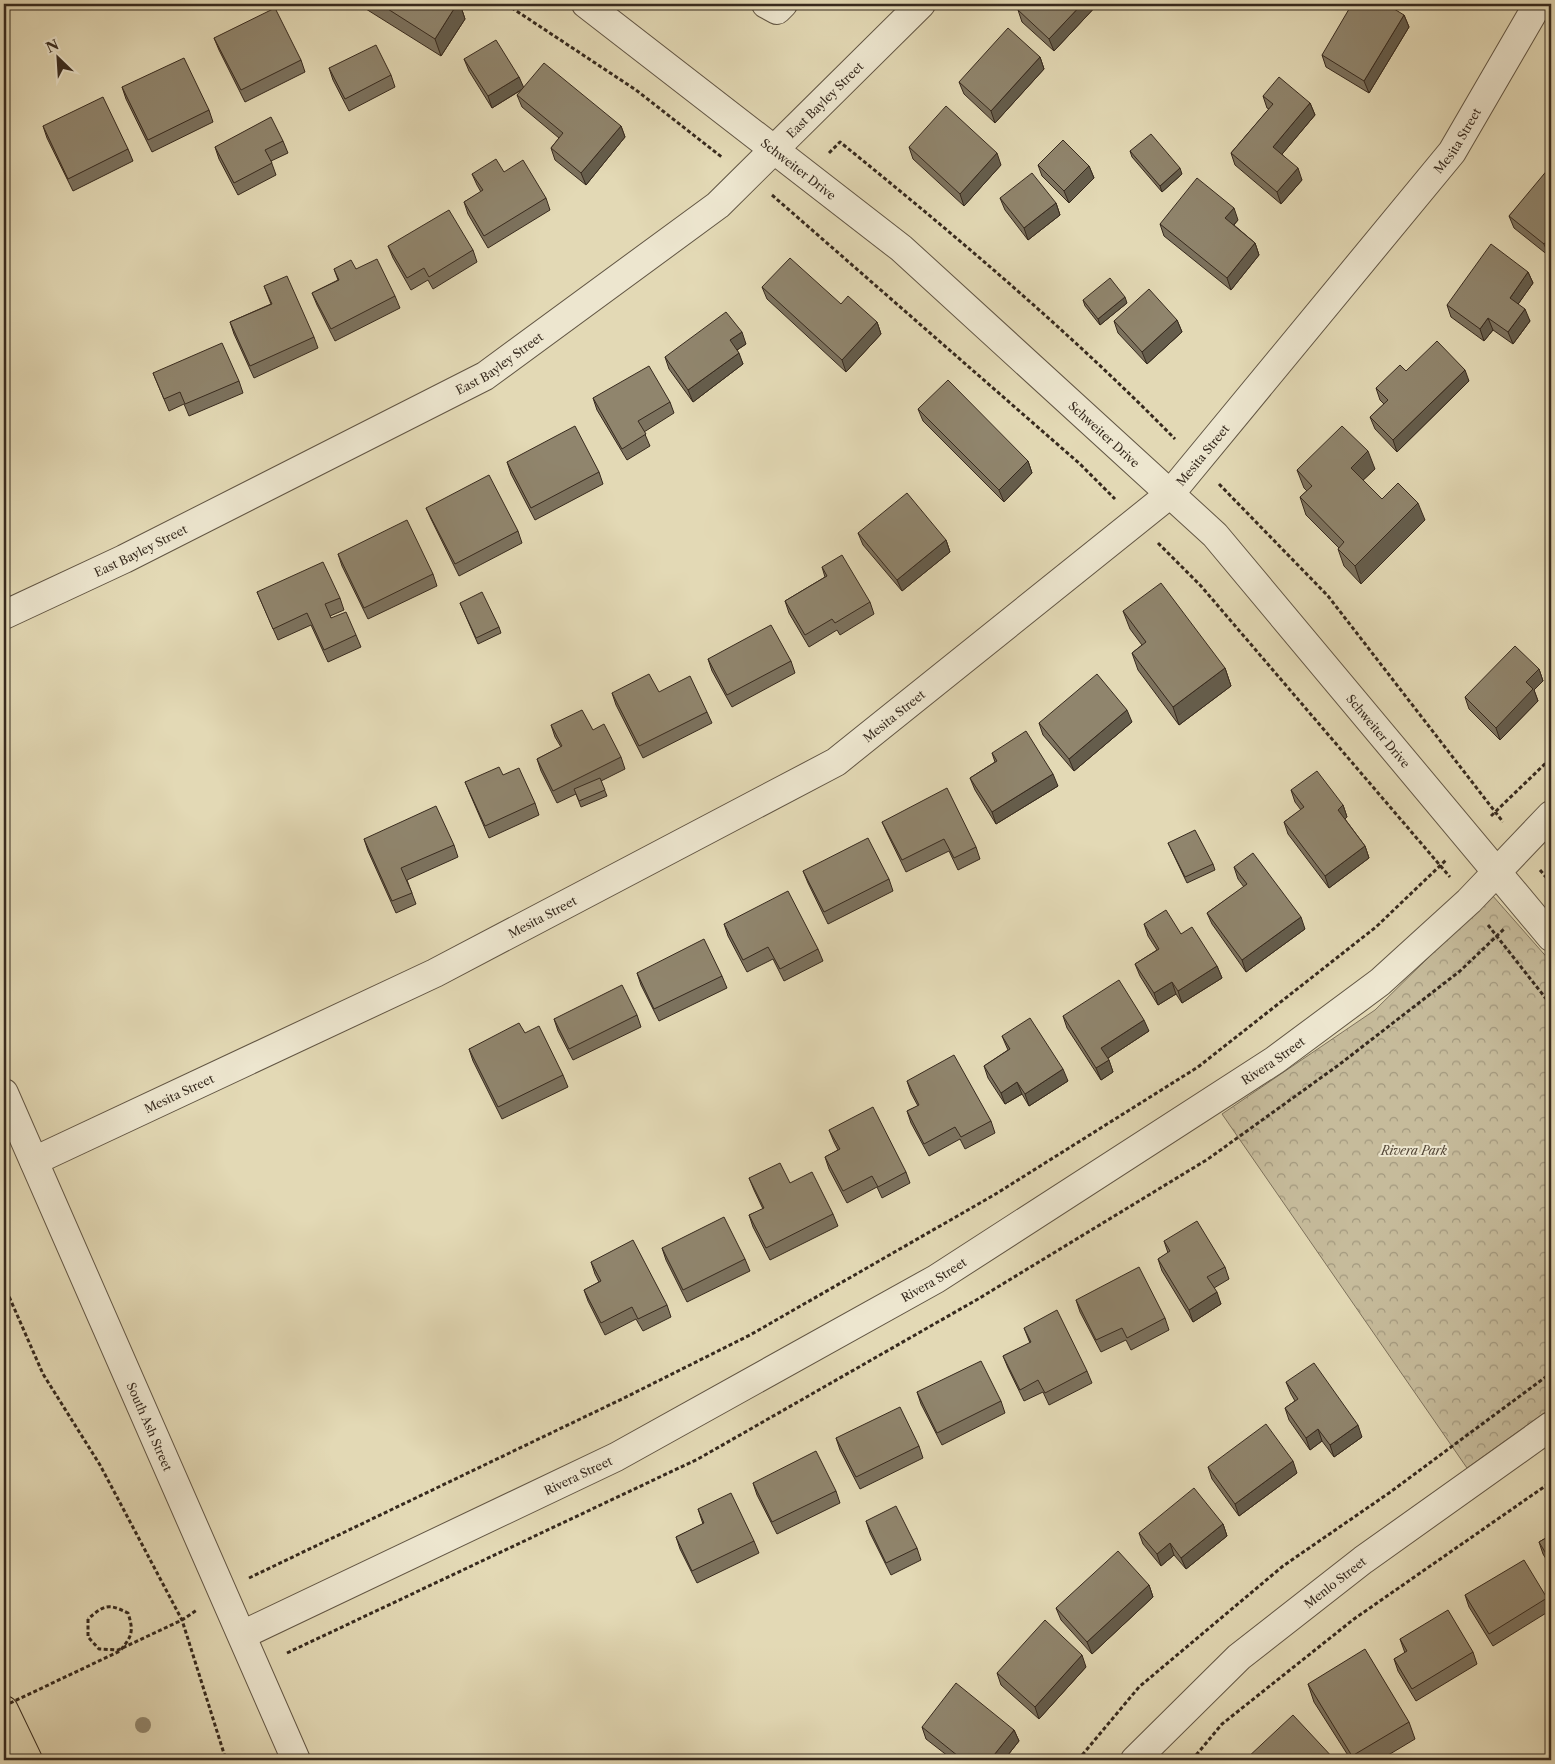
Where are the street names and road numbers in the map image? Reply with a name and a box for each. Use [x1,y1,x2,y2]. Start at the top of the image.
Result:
street label: East Bayley Street [783,58,866,141]
street label: Mesita Street [1430,104,1484,176]
street label: Schweiter Drive [758,135,839,203]
street label: East Bayley Street [453,328,546,397]
street label: Schweiter Drive [1066,398,1143,470]
street label: Mesita Street [1173,420,1232,489]
street label: East Bayley Street [91,521,190,579]
street label: Mesita Street [860,686,928,745]
street label: Schweiter Drive [1344,691,1414,771]
street label: Mesita Street [505,892,580,941]
street label: Rivera Street [1238,1033,1308,1087]
street label: Mesita Street [142,1070,217,1116]
street label: Rivera Street [898,1254,970,1305]
street label: South Ash Street [124,1380,176,1474]
street label: Rivera Street [541,1452,615,1498]
street label: Menlo Street [1301,1553,1369,1611]

